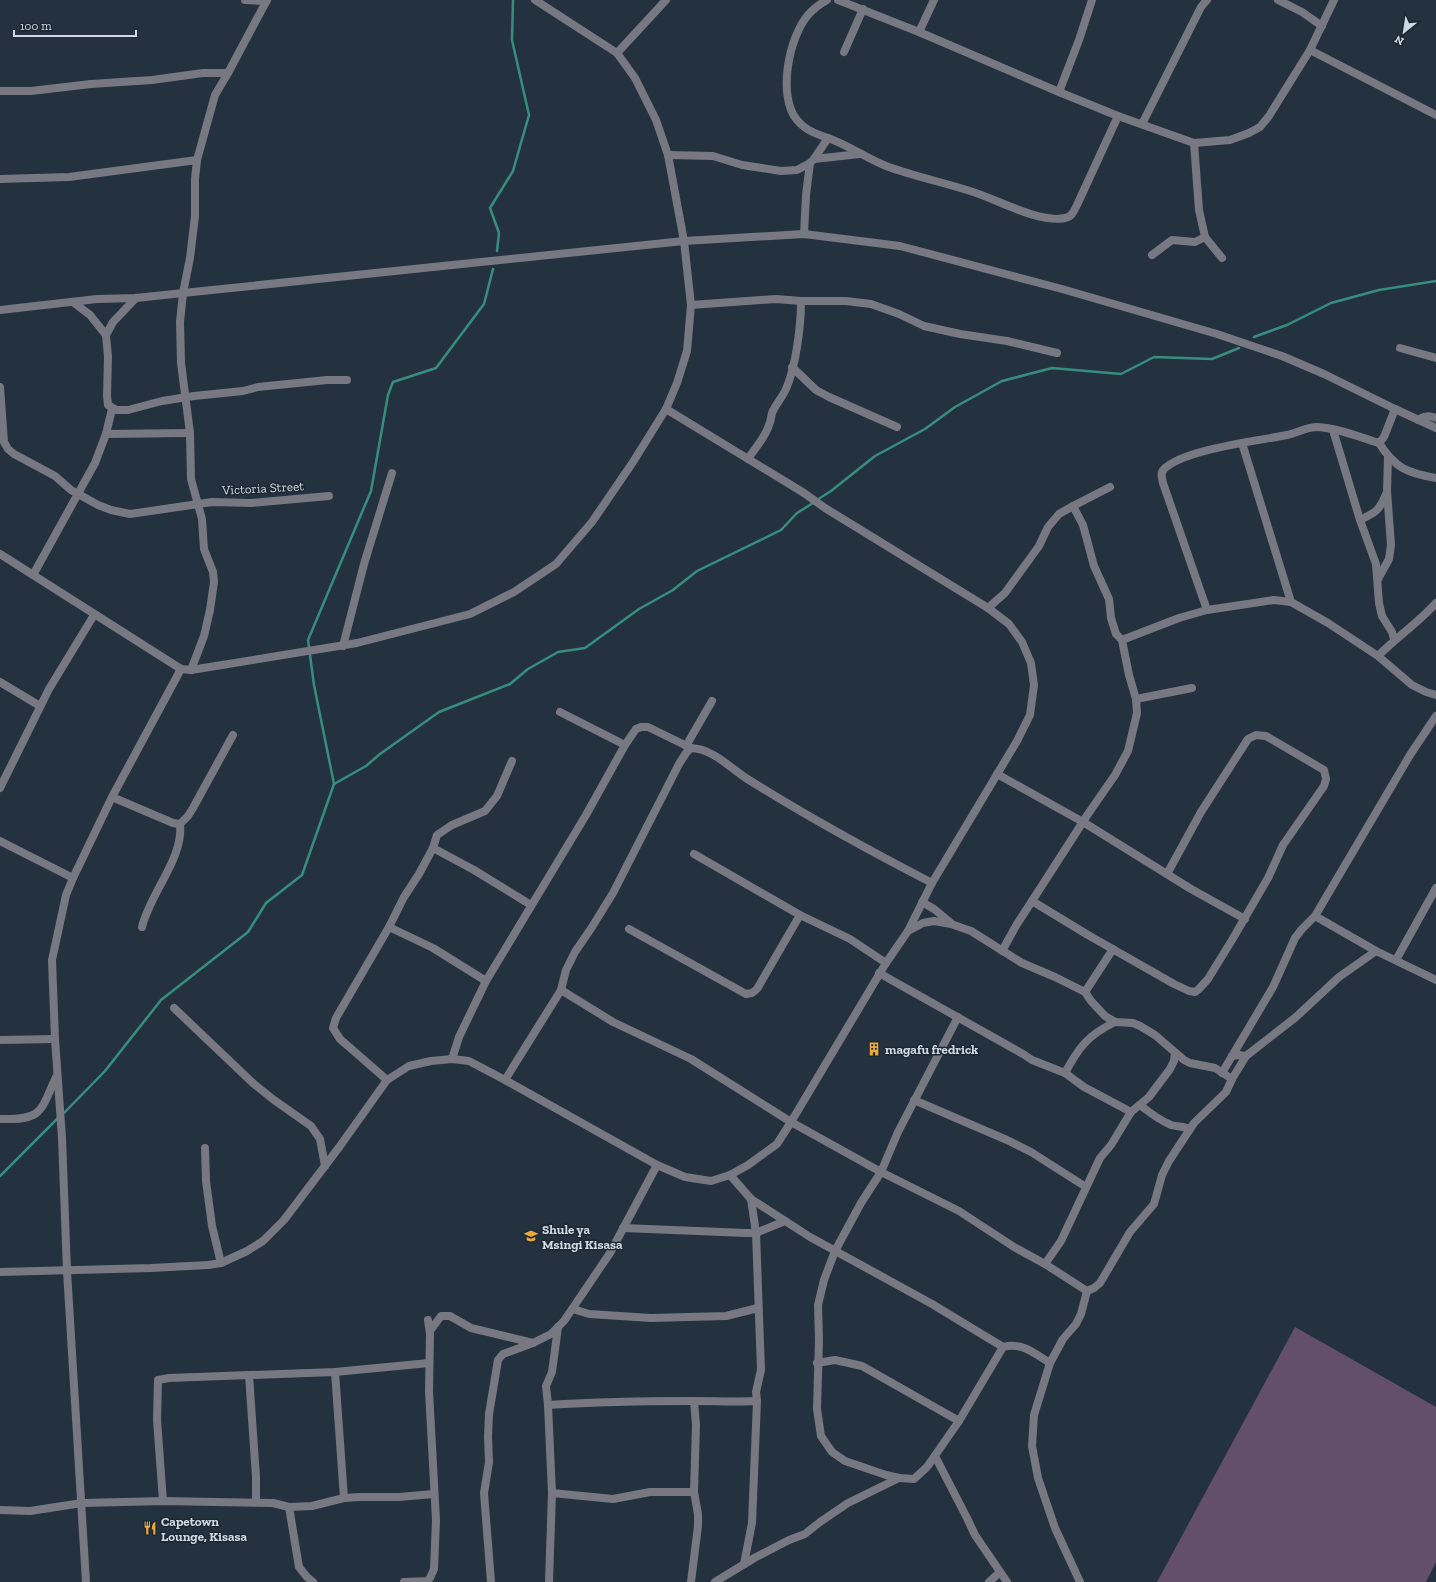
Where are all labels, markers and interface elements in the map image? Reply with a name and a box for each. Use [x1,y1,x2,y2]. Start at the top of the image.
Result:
scale bar [14,12,136,38]
north arrow [1384,12,1424,52]
text: 100 m [20,19,52,33]
text: N [1392,32,1406,48]
street label: Victoria Street [221,478,304,498]
building icon: magafu fredrick [866,1041,882,1057]
place label: magafu fredrick [885,1042,978,1057]
place label: Shule ya Msingi Kisasa [542,1222,623,1252]
school or university icon: Shule ya Msingi Kisasa [523,1228,539,1244]
place label: Capetown Lounge, Kisasa [161,1514,248,1544]
restaurant icon: Capetown Lounge, Kisasa [142,1520,158,1536]

